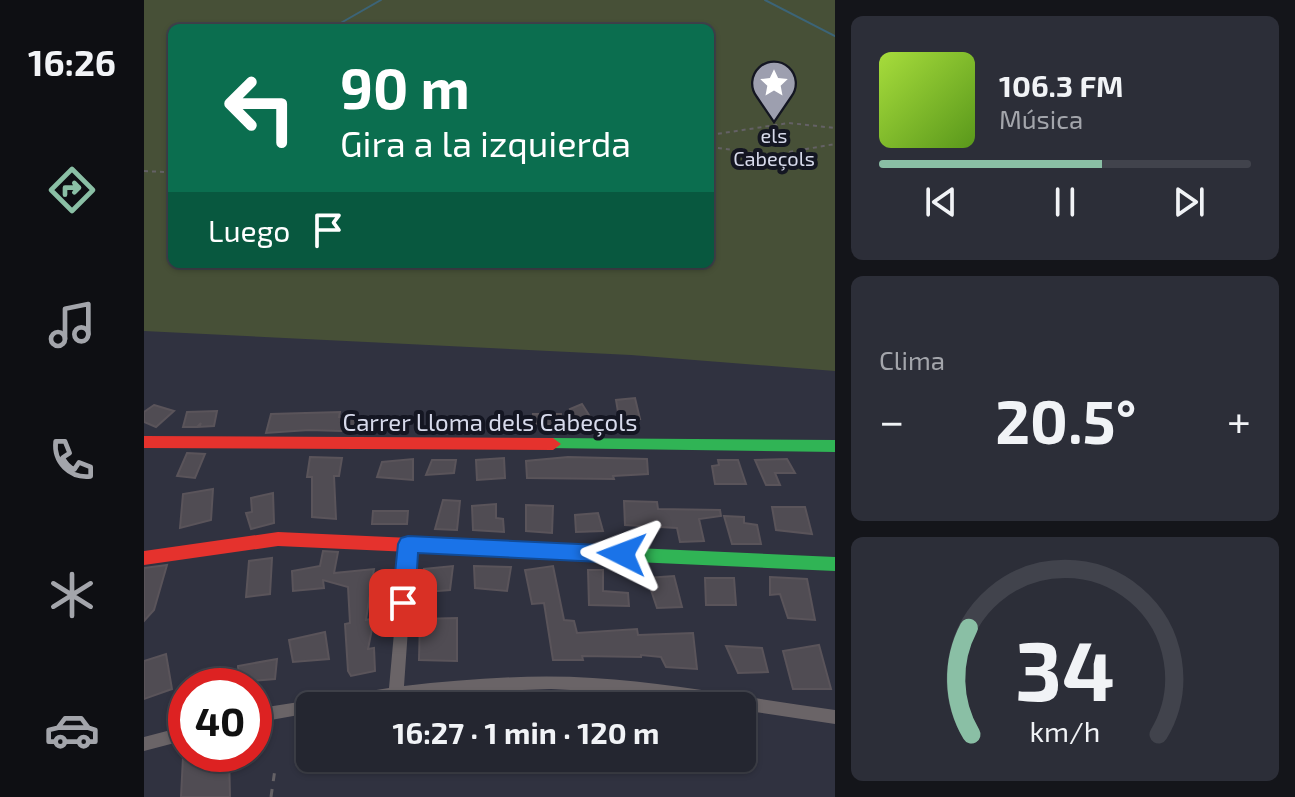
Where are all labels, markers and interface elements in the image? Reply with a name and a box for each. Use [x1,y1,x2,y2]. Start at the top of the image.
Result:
text: 16:26 [28,40,116,83]
text: 90 m [340,53,470,120]
icon: left [208,56,312,160]
place icon: els Cabeçols [750,59,798,122]
text: 106.3 FM [999,67,1124,103]
text: Música [999,103,1083,134]
text: Gira a la izquierda [340,121,631,164]
place label: els Cabeçols [733,123,815,171]
icon: directions [44,162,100,218]
icon: previous [919,180,963,224]
icon: pause [1043,180,1087,224]
icon: next [1167,180,1211,224]
icon: arrive [306,208,350,252]
text: Luego [208,212,290,248]
icon: music [44,297,100,353]
text: Clima [879,344,945,375]
text: 20.5° [995,384,1136,456]
text: − [879,393,905,446]
text: + [1227,393,1251,446]
street label: Carrer Lloma dels Cabeçols [342,407,638,437]
icon: phone [44,432,100,488]
position arrow [580,512,664,596]
icon: climate [44,567,100,623]
pin [369,569,437,637]
icon: arrive [381,581,425,625]
text: 34 [1015,617,1115,717]
speed limit sign: 40 [168,668,272,772]
icon: car [44,702,100,758]
text: km/h [1030,713,1100,748]
text: 16:27 · 1 min · 120 m [392,714,660,750]

